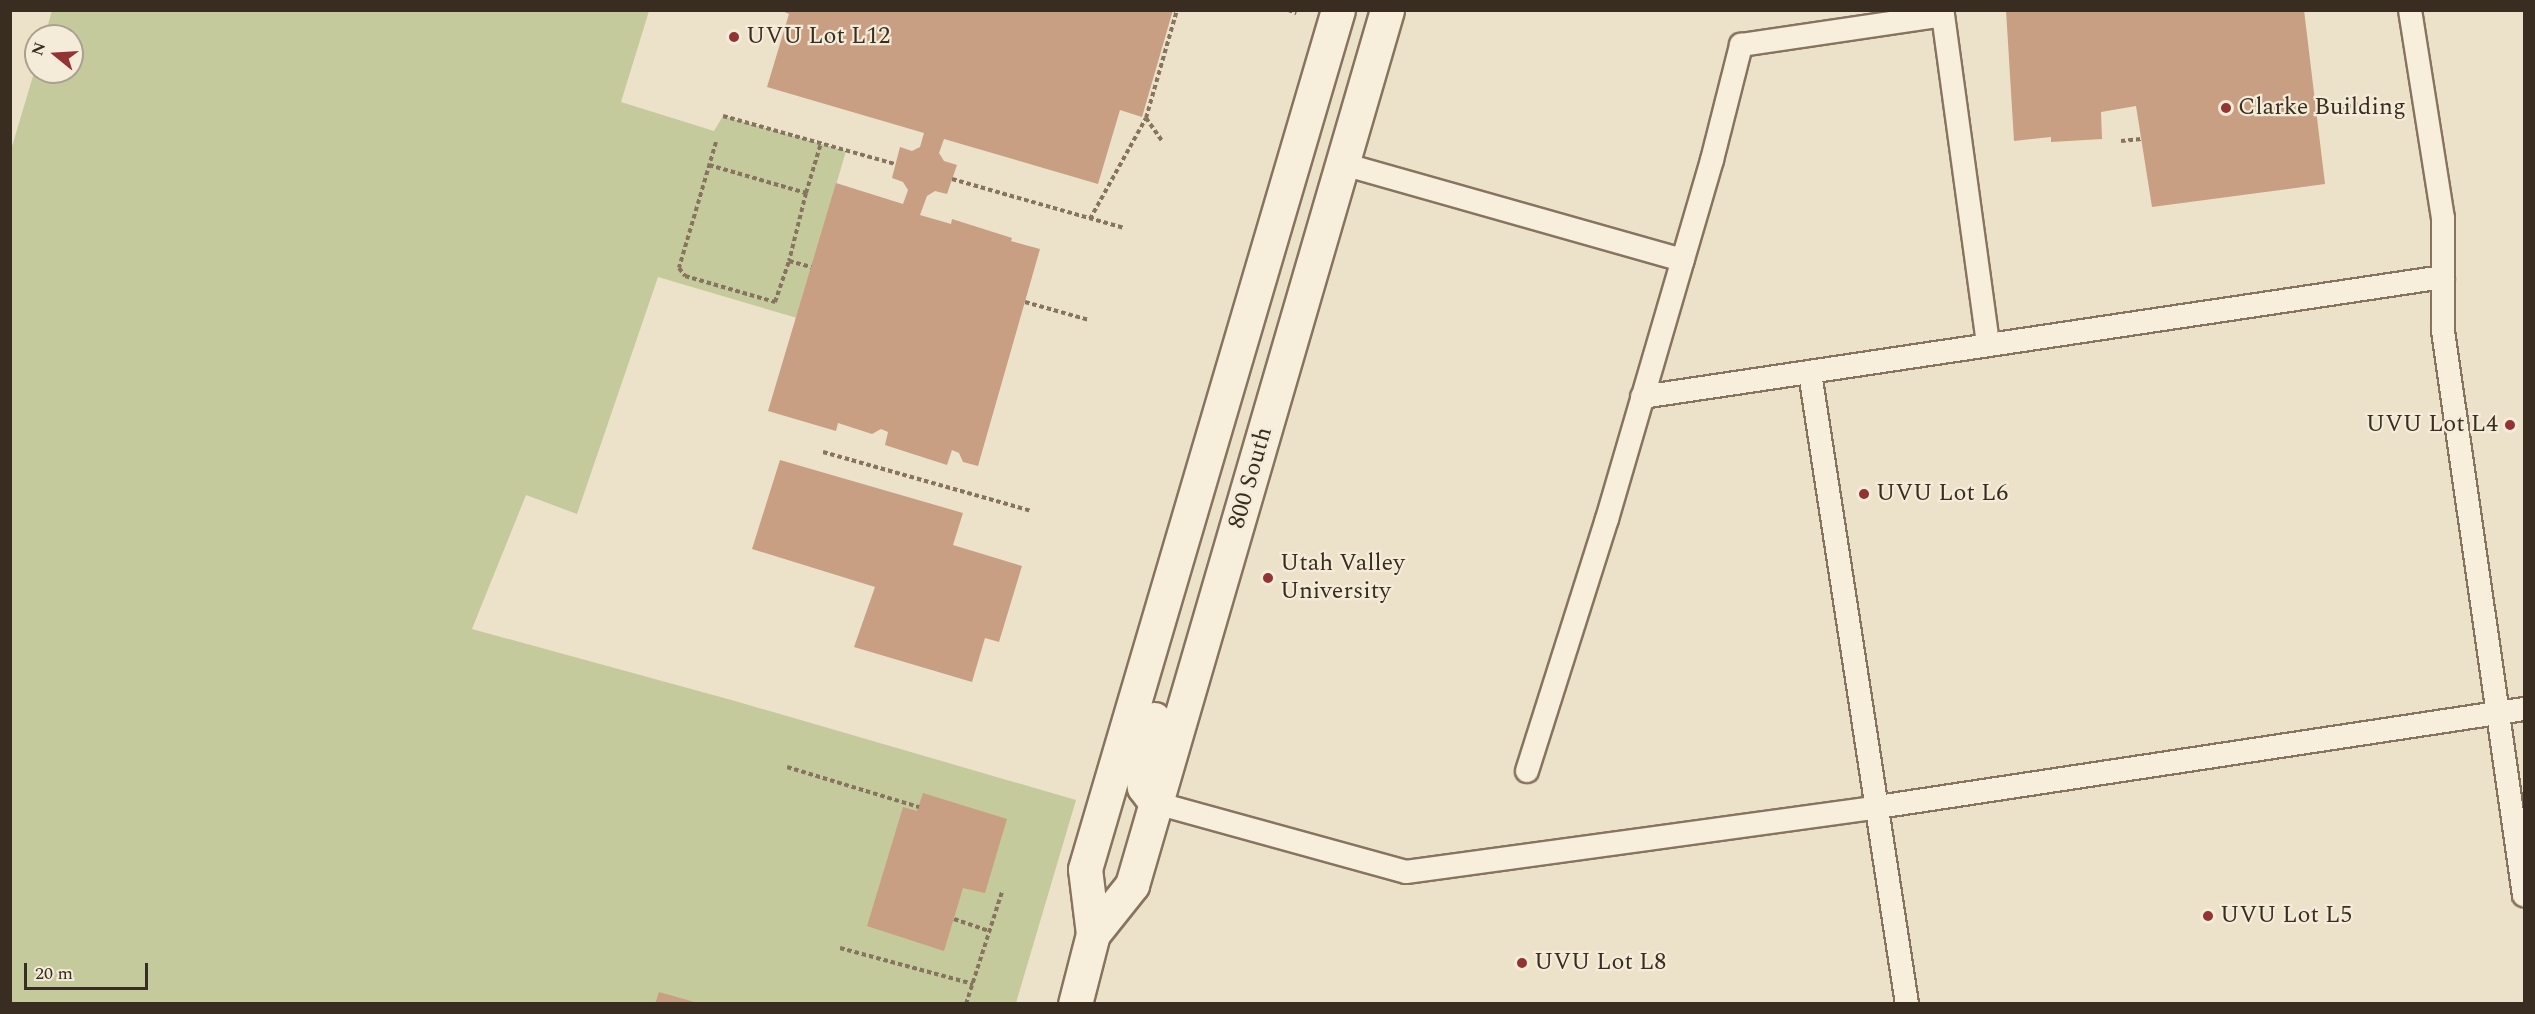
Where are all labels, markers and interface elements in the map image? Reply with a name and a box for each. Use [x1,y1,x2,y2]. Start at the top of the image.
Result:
place label: UVU Lot L12 [746,23,890,51]
north arrow [24,24,84,84]
marker: UVU Lot L12 [727,30,741,44]
text: N [25,39,52,59]
place label: Clarke Building [2238,94,2406,122]
marker: Clarke Building [2219,101,2233,115]
place label: UVU Lot L4 [2366,411,2498,439]
marker: UVU Lot L4 [2503,418,2517,432]
street label: 800 South [1223,424,1279,532]
place label: UVU Lot L6 [1876,480,2008,508]
marker: UVU Lot L6 [1857,487,1871,501]
place label: Utah Valley University [1280,550,1405,606]
marker: Utah Valley University [1261,571,1275,585]
place label: UVU Lot L5 [2220,902,2352,930]
marker: UVU Lot L5 [2201,909,2215,923]
place label: UVU Lot L8 [1534,949,1666,977]
scale bar [27,951,152,989]
marker: UVU Lot L8 [1515,956,1529,970]
text: 20 m [35,960,73,987]

